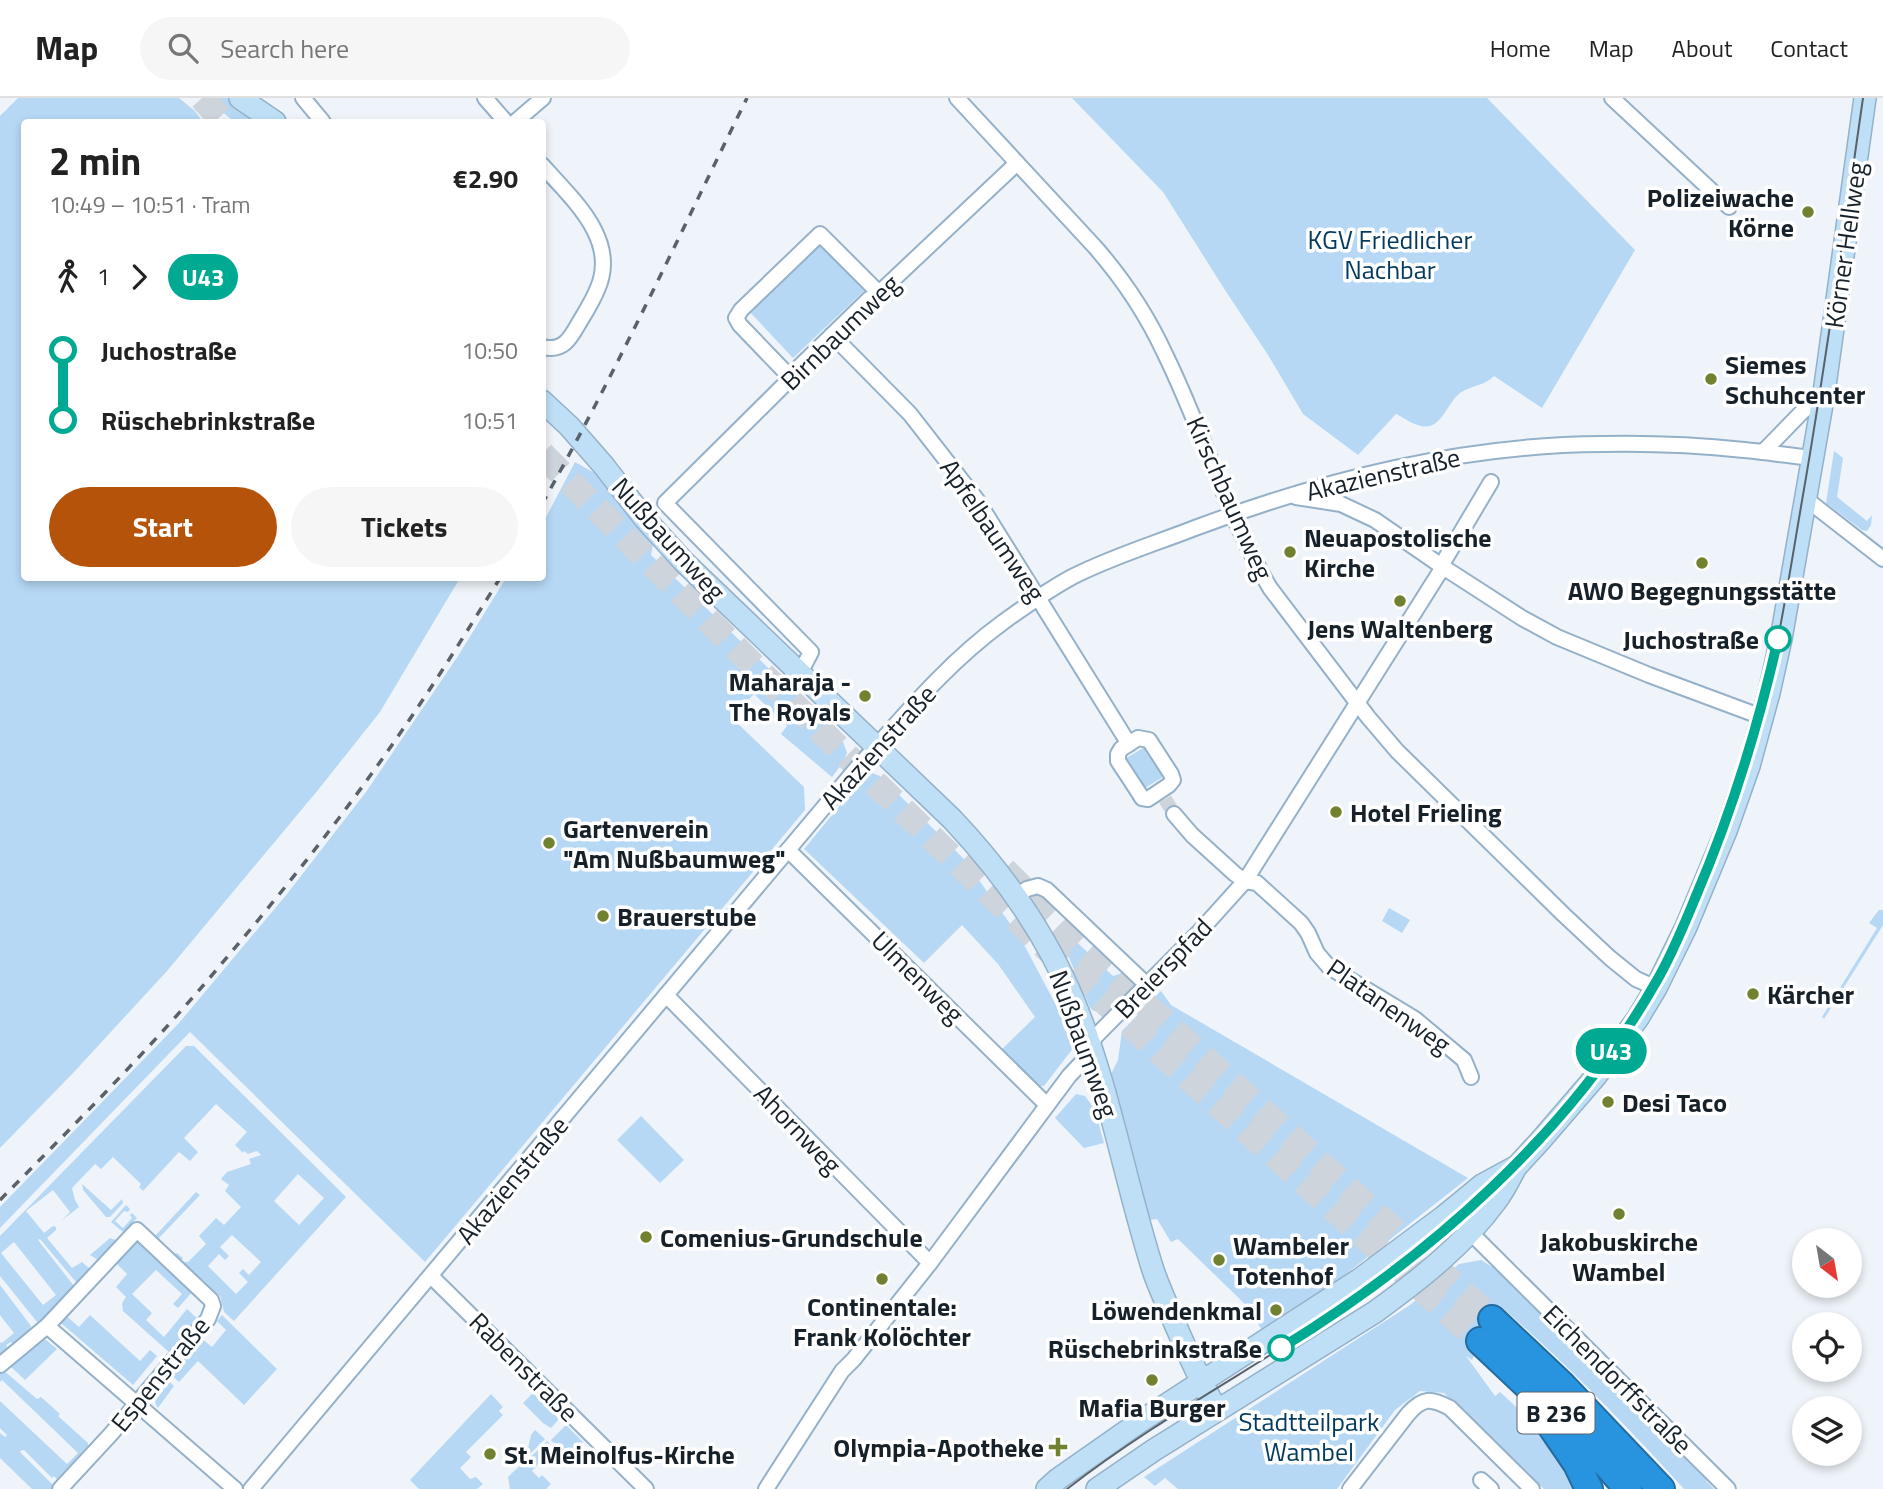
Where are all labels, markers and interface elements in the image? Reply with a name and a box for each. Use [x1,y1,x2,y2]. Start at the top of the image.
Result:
search box [140,17,630,80]
text: Map [35,23,98,73]
icon: search [164,29,202,67]
text: Search here [220,29,349,68]
text: Home [1490,30,1551,66]
text: Map [1589,30,1634,66]
text: About [1672,30,1732,66]
text: Contact [1770,30,1848,66]
text: 2 min [49,132,141,190]
text: €2.90 [453,159,518,198]
street label: Körner Hellweg [1814,159,1876,331]
place label: Polizeiwache Körne [1647,178,1794,247]
text: 10:49 – 10:51 · Tram [49,187,251,222]
marker: Polizeiwache Körne [1800,204,1816,220]
park label: KGV Friedlicher Nachbar [1308,220,1472,289]
icon: walk [49,258,87,296]
icon: forward [120,258,158,296]
text: 1 [97,259,110,294]
text: U43 [182,259,224,295]
street label: Birnbaumweg [771,265,909,399]
text: Juchostraße [101,331,237,370]
text: 10:50 [461,333,518,368]
place label: Siemes Schuhcenter [1725,345,1866,414]
marker: Siemes Schuhcenter [1703,371,1719,387]
text: Rüschebrinkstraße [101,401,315,440]
text: 10:51 [461,403,518,438]
street label: Kirschbaumweg [1177,410,1283,586]
street label: Akazienstraße [1302,437,1464,511]
street label: Apfelbaumweg [931,451,1055,609]
street label: Nußbaumweg [603,469,735,609]
button: Start [49,487,277,567]
button: Tickets [291,487,518,567]
place label: Neuapostolische Kirche [1304,518,1492,587]
marker: Neuapostolische Kirche [1282,544,1298,560]
marker: AWO Begegnungsstätte [1694,555,1710,571]
place label: AWO Begegnungsstätte [1568,571,1836,610]
marker: Jens Waltenberg [1392,593,1408,609]
place label: Jens Waltenberg [1307,609,1493,648]
place label: Juchostraße [1623,620,1759,659]
marker: Juchostraße [1765,626,1791,652]
place label: Maharaja - The Royals [728,662,851,731]
street label: Akazienstraße [811,676,945,818]
marker: Maharaja - The Royals [857,688,873,704]
place label: Hotel Frieling [1350,793,1502,832]
marker: Hotel Frieling [1328,804,1344,820]
place label: Gartenverein "Am Nußbaumweg" [563,809,786,878]
marker: Gartenverein "Am Nußbaumweg" [541,835,557,851]
place label: Brauerstube [617,897,757,936]
marker: Brauerstube [595,908,611,924]
street label: Breierspfad [1105,909,1221,1027]
street label: Ulmenweg [863,922,973,1032]
street label: Platanenweg [1319,949,1459,1063]
street label: Nußbaumweg [1039,965,1129,1123]
place label: Kärcher [1767,975,1854,1014]
marker: Kärcher [1745,986,1761,1002]
line badge: U43 [1571,1028,1651,1074]
text: U43 [1590,1033,1632,1069]
street label: Ahornweg [745,1075,851,1183]
place label: Desi Taco [1622,1083,1727,1122]
marker: Desi Taco [1600,1094,1616,1110]
street label: Akazienstraße [447,1107,577,1253]
marker: Jakobuskirche Wambel [1611,1206,1627,1222]
place label: Comenius-Grundschule [660,1218,923,1257]
place label: Jakobuskirche Wambel [1540,1222,1698,1291]
place label: Wambeler Totenhof [1233,1226,1350,1295]
north arrow [1792,1228,1862,1298]
map controls [1792,1228,1862,1466]
marker: Comenius-Grundschule [638,1229,654,1245]
marker: Wambeler Totenhof [1211,1252,1227,1268]
marker: Continentale: Frank Kolöchter [874,1271,890,1287]
place label: Continentale: Frank Kolöchter [793,1287,971,1356]
place label: Löwendenkmal [1091,1291,1262,1330]
street label: Eichendorffstraße [1534,1295,1702,1463]
marker: Löwendenkmal [1268,1302,1284,1318]
street label: Rabenstraße [460,1303,588,1431]
street label: Espenstraße [101,1308,219,1440]
button: locate [1792,1312,1862,1382]
place label: Rüschebrinkstraße [1048,1329,1262,1368]
marker: Rüschebrinkstraße [1268,1335,1294,1361]
marker: Mafia Burger [1144,1372,1160,1388]
place label: Mafia Burger [1078,1388,1226,1427]
road number: B 236 [1518,1392,1594,1434]
button: layers [1792,1396,1862,1466]
park label: Stadtteilpark Wambel [1238,1402,1380,1471]
place label: Olympia-Apotheke [833,1428,1044,1467]
place label: St. Meinolfus-Kirche [504,1435,735,1474]
marker: Olympia-Apotheke [1050,1439,1066,1455]
marker: St. Meinolfus-Kirche [482,1446,498,1462]

